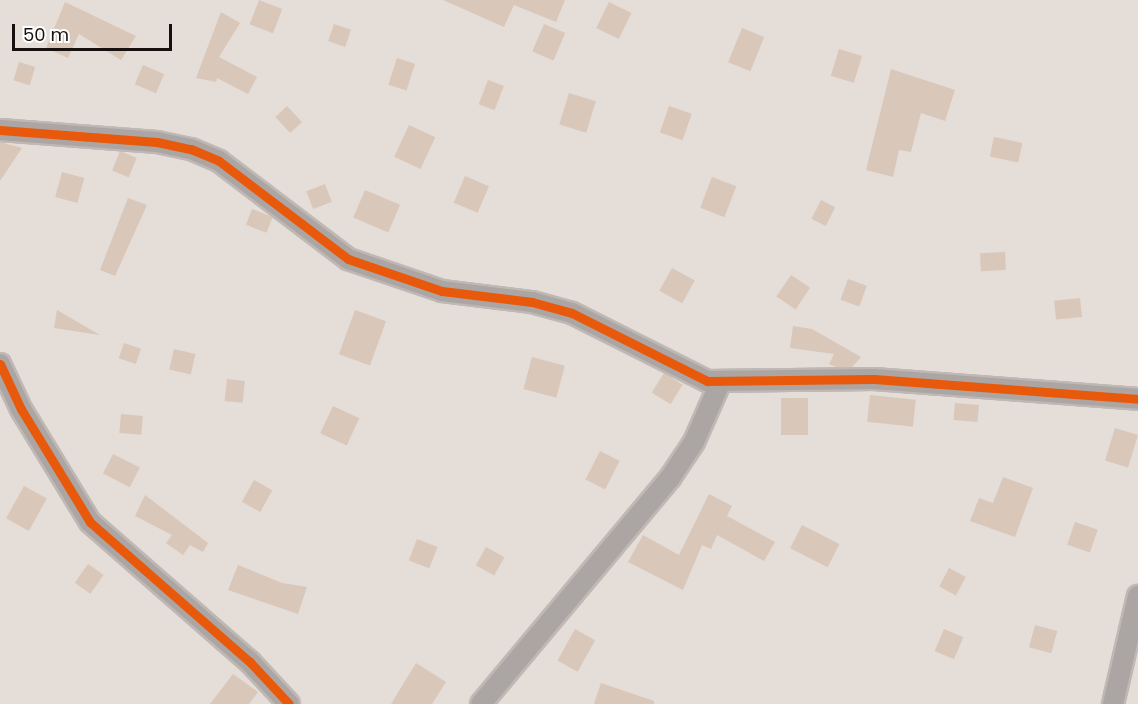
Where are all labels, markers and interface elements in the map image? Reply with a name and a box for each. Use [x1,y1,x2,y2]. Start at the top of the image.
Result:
scale bar [15,12,176,50]
text: 50 m [23,22,69,47]

